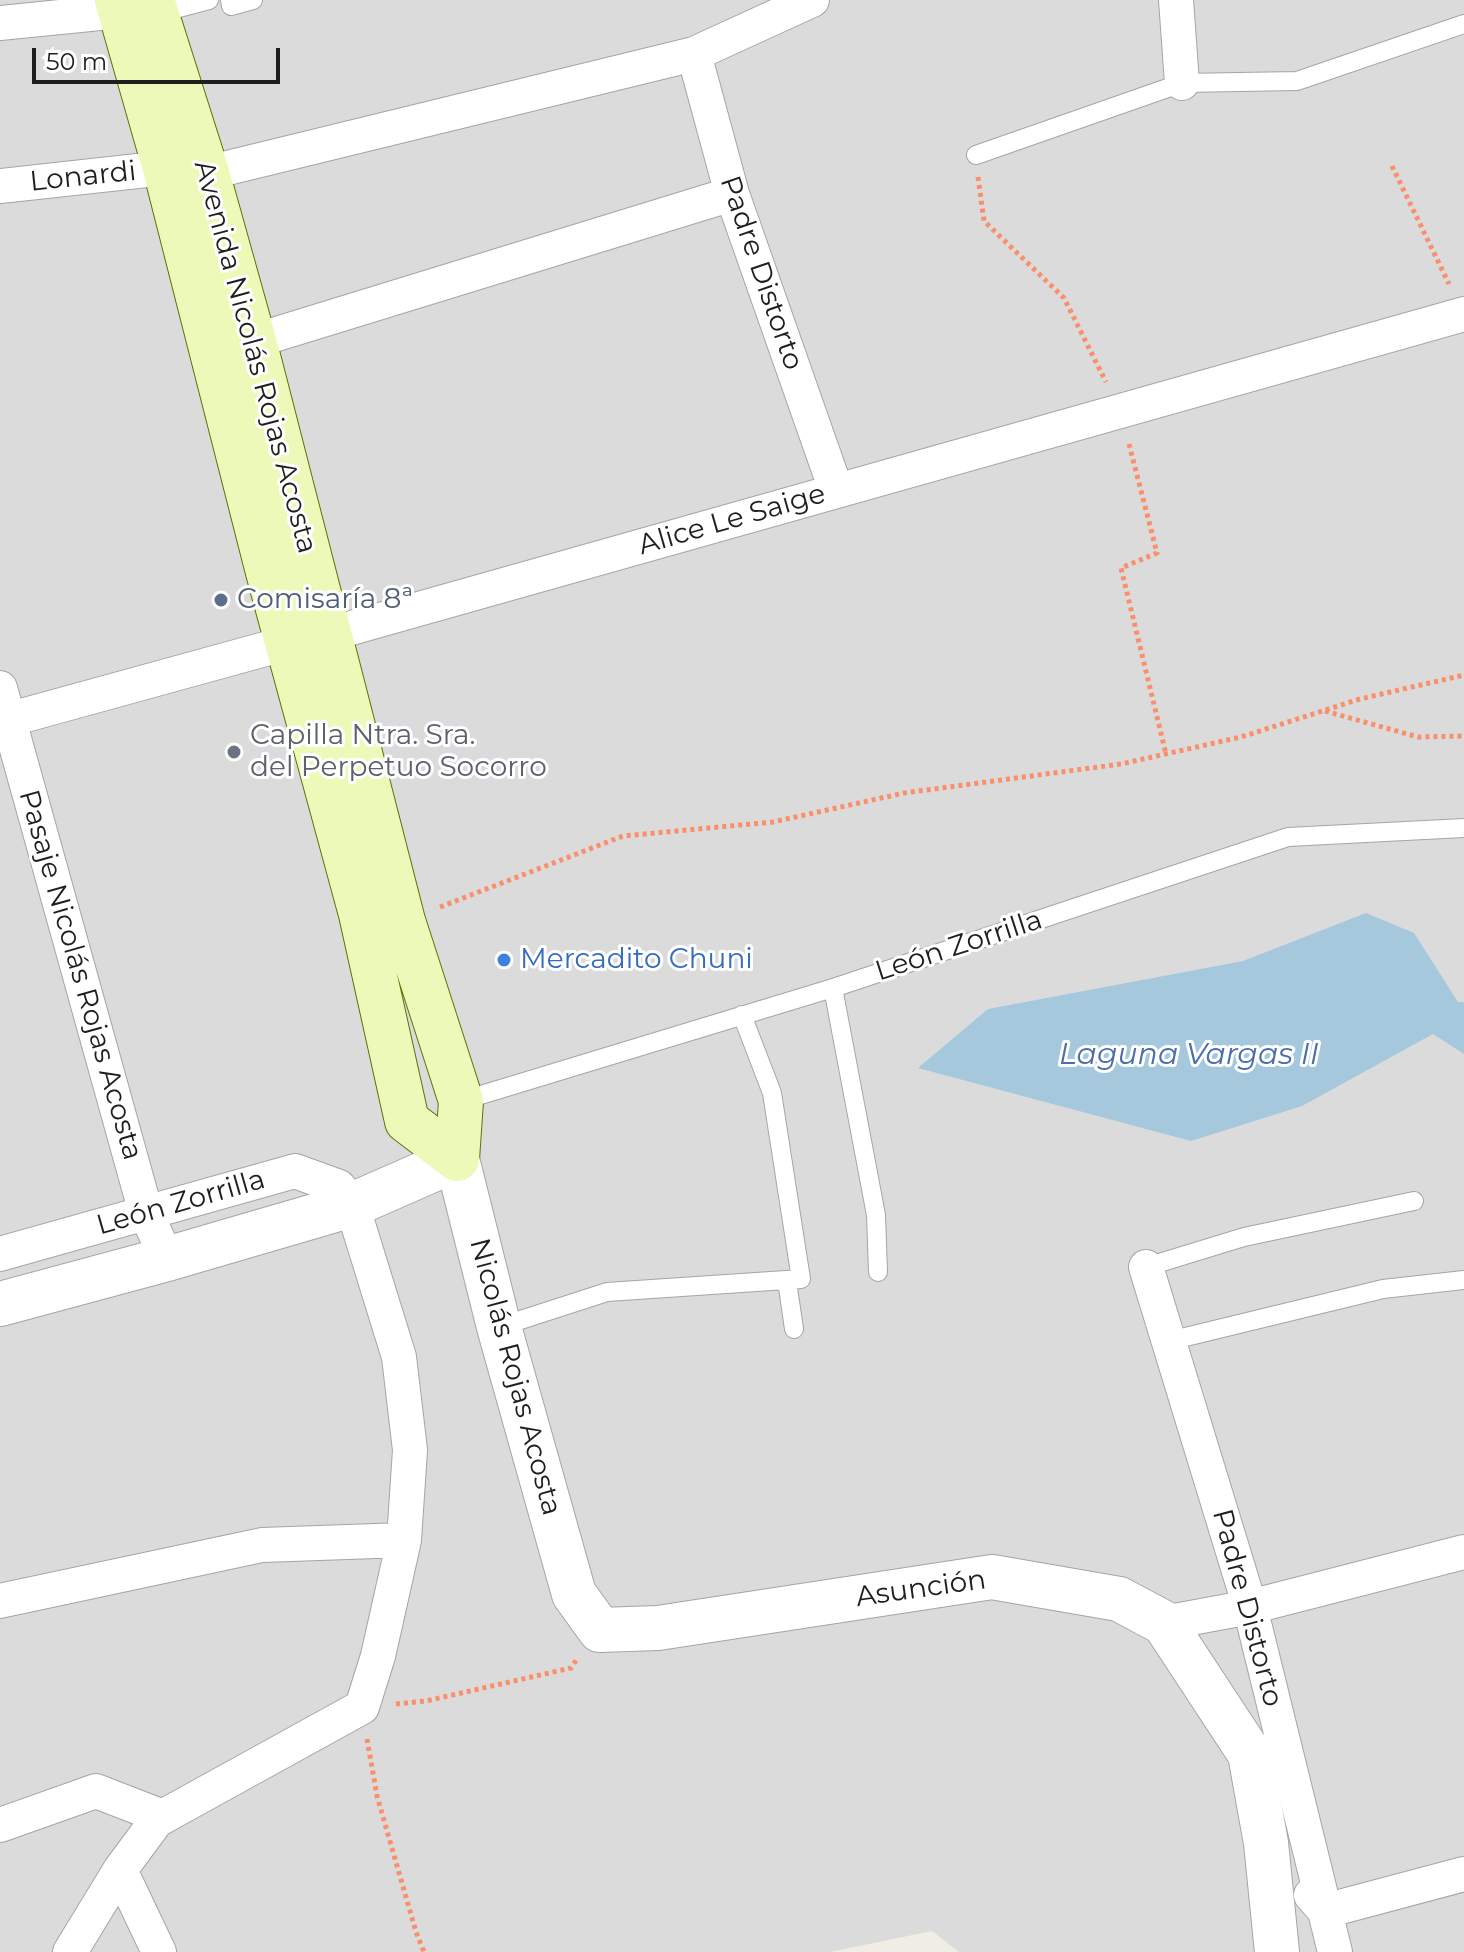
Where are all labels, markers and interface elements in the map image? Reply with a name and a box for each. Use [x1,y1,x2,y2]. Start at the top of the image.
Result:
scale bar [36,32,284,82]
text: 50 m [46,47,107,76]
street label: Lonardi [28,155,138,199]
street label: Avenida Nicolás Rojas Acosta [186,157,324,557]
street label: Padre Distorto [712,172,810,374]
street label: Alice Le Saige [635,477,829,563]
place label: Comisaría 8ª [237,583,413,617]
marker: Comisaría 8ª [212,591,230,609]
place label: Capilla Ntra. Sra. del Perpetuo Socorro [250,719,547,785]
marker: Capilla Ntra. Sra. del Perpetuo Socorro [225,743,243,761]
street label: Pasaje Nicolás Rojas Acosta [11,786,149,1164]
street label: León Zorrilla [871,903,1047,989]
place label: Mercadito Chuni [520,943,753,977]
marker: Mercadito Chuni [495,951,513,969]
water label: Laguna Vargas II [1059,1037,1319,1073]
street label: León Zorrilla [93,1163,269,1243]
street label: Nicolás Rojas Acosta [462,1235,568,1519]
street label: Padre Distorto [1204,1506,1290,1710]
street label: Asunción [854,1563,988,1615]

